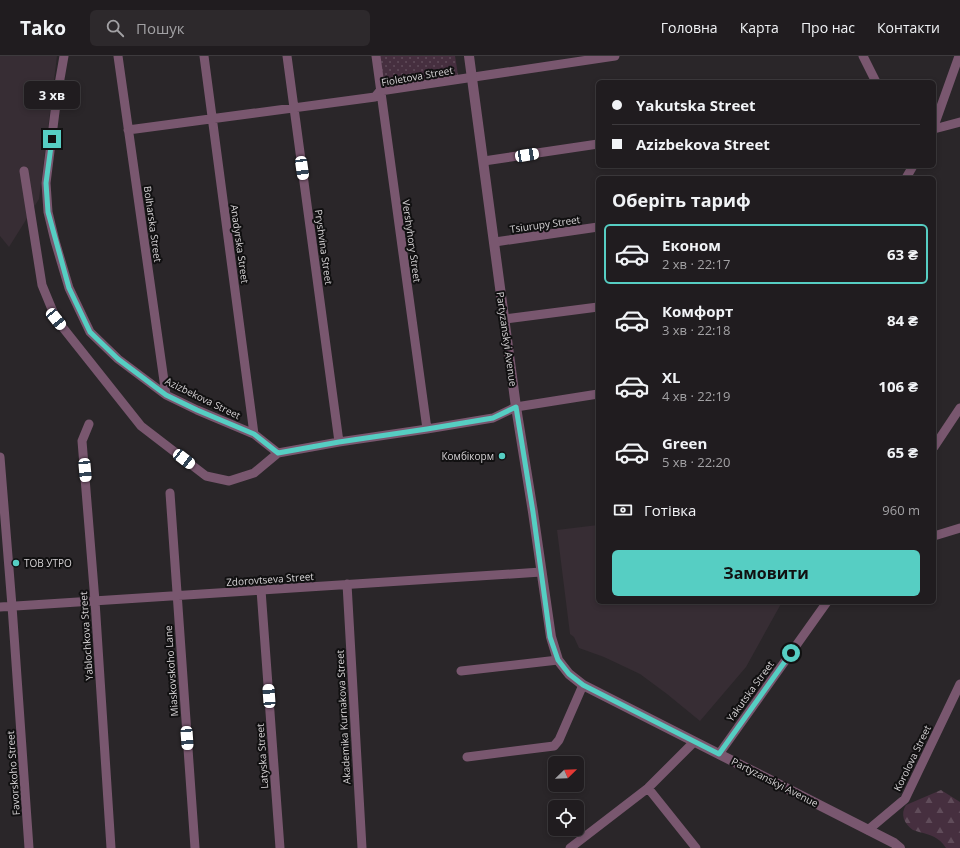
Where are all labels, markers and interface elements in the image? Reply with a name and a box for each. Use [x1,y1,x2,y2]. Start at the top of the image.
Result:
search box [90,10,370,46]
text: Tako [20,15,66,41]
icon: search [104,17,126,39]
text: Пошук [136,18,185,38]
text: Головна [661,18,718,37]
text: Карта [740,18,779,37]
text: Про нас [801,18,855,37]
text: Контакти [877,18,940,37]
street label: Fioletova Street [380,63,454,89]
callout: 3 хв [24,81,80,109]
text: 3 хв [39,86,65,104]
text: Yakutska Street [636,95,756,115]
route end [43,130,61,148]
text: Azizbekova Street [636,134,770,154]
car [514,147,540,163]
car [294,155,310,181]
street label: Bolharska Street [141,185,165,263]
text: Оберіть тариф [612,188,751,212]
street label: Vershyhory Street [399,199,425,284]
street label: Anadyrska Street [228,204,253,285]
street label: Pryshvina Street [312,209,336,286]
street label: Tsiurupy Street [509,212,581,236]
text: Економ [662,235,721,255]
icon: car [614,236,650,272]
text: 63 ₴ [887,244,918,264]
text: 2 хв · 22:17 [662,255,730,273]
street label: Partyzanskyi Avenue [493,291,521,388]
text: Комфорт [662,301,733,321]
icon: car [614,302,650,338]
car [44,306,68,332]
text: 84 ₴ [887,310,918,330]
text: 3 хв · 22:18 [662,321,730,339]
text: XL [662,367,680,387]
icon: car [614,368,650,404]
street label: Azizbekova Street [163,374,243,423]
text: 106 ₴ [878,376,918,396]
text: 4 хв · 22:19 [662,387,730,405]
text: Green [662,433,707,453]
icon: car [614,434,650,470]
text: 65 ₴ [887,442,918,462]
car [171,447,197,471]
place label: Комбікорм [441,449,494,463]
marker: Комбікорм [497,451,507,461]
text: 5 хв · 22:20 [662,453,730,471]
car [78,458,92,482]
icon: cash [612,499,634,521]
text: Готівка [644,500,696,520]
text: 960 m [882,501,920,519]
button: Замовити [612,550,920,596]
place label: ТОВ УТРО [24,556,72,570]
marker: ТОВ УТРО [11,558,21,568]
street label: Zdorovtseva Street [226,569,315,589]
street label: Yablochkova Street [76,591,96,681]
street label: Miaskovskoho Lane [161,625,181,717]
route start [782,644,800,662]
street label: Akademika Kurnakova Street [332,649,354,785]
street label: Yakutska Street [723,657,777,724]
car [262,684,276,708]
street label: Latyska Street [253,722,271,789]
street label: Korolova Street [890,722,934,793]
car [180,726,194,750]
street label: Favorskoho Street [3,730,23,816]
street label: Partyzanskyi Avenue [729,754,821,810]
north arrow [548,756,584,792]
map controls [548,756,584,836]
button: locate [548,800,584,836]

